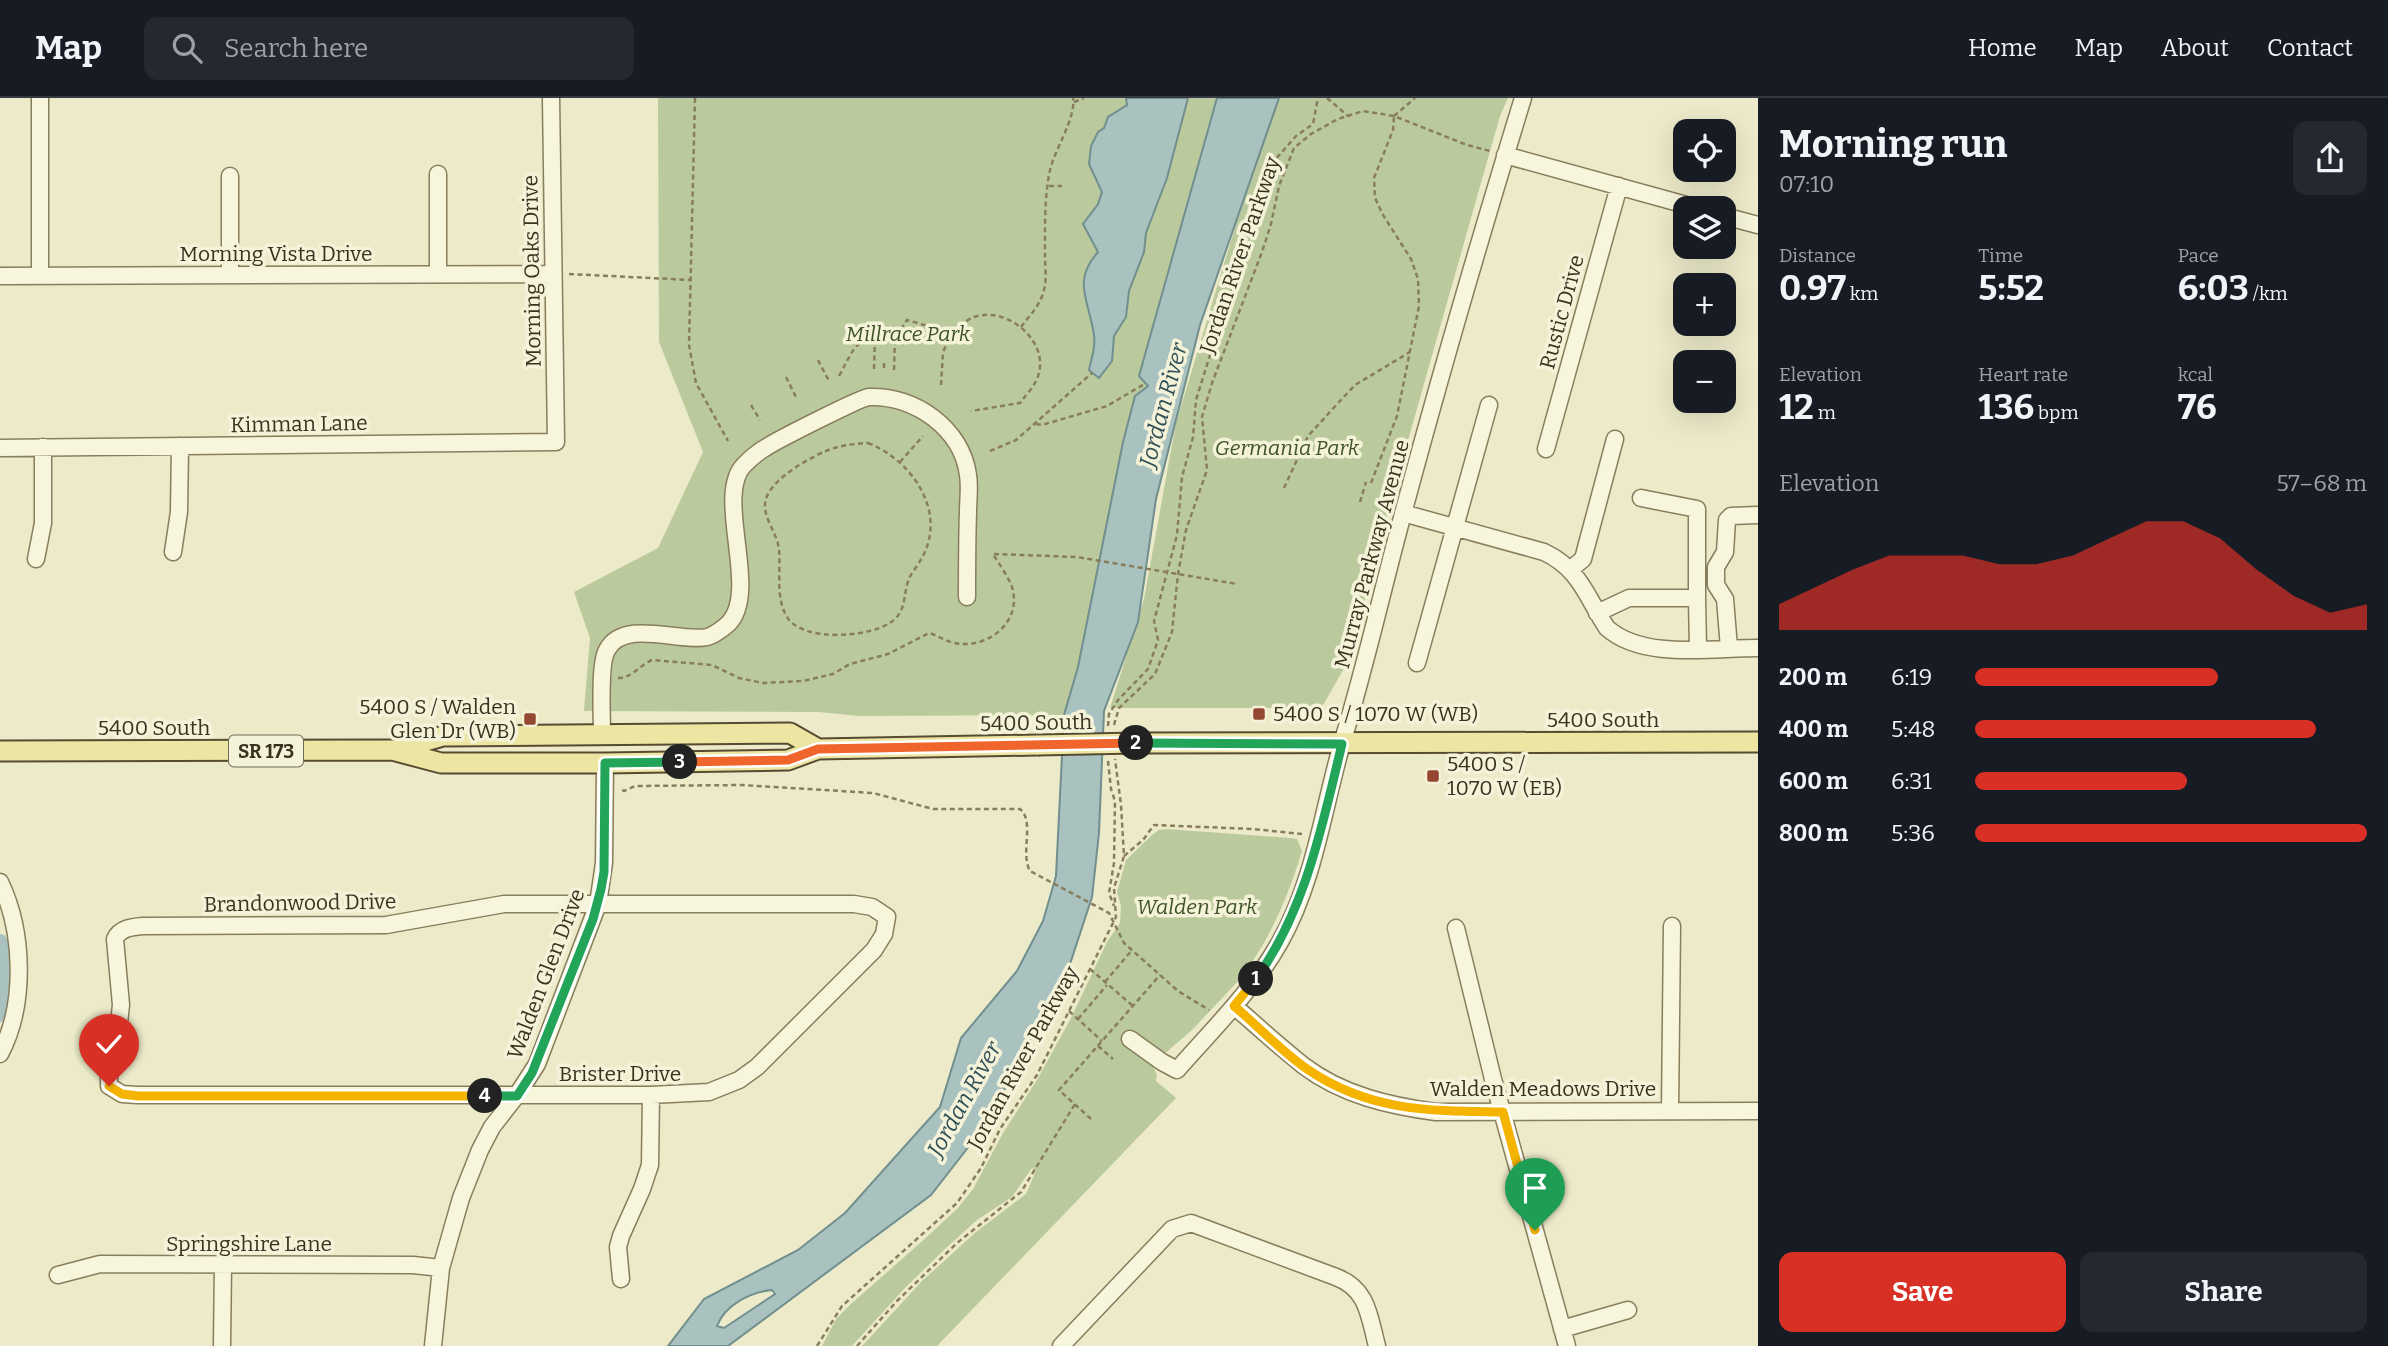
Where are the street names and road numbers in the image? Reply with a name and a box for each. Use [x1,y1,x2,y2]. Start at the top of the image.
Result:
street label: Jordan River Parkway [1194,152,1286,358]
street label: Morning Oaks Drive [517,175,547,367]
street label: Morning Vista Drive [180,241,372,267]
street label: Rustic Drive [1534,252,1590,372]
street label: Kimman Lane [230,410,368,438]
street label: Murray Parkway Avenue [1329,437,1415,671]
street label: 5400 South [1547,707,1659,733]
street label: 5400 South [980,709,1092,737]
street label: 5400 South [98,715,210,741]
road number: SR 173 [229,736,303,766]
street label: Walden Glen Drive [501,885,591,1063]
street label: Brandonwood Drive [203,888,397,918]
street label: Jordan River Parkway [962,962,1084,1154]
street label: Brister Drive [559,1061,681,1087]
street label: Walden Meadows Drive [1430,1076,1656,1102]
street label: Springshire Lane [166,1231,332,1257]

